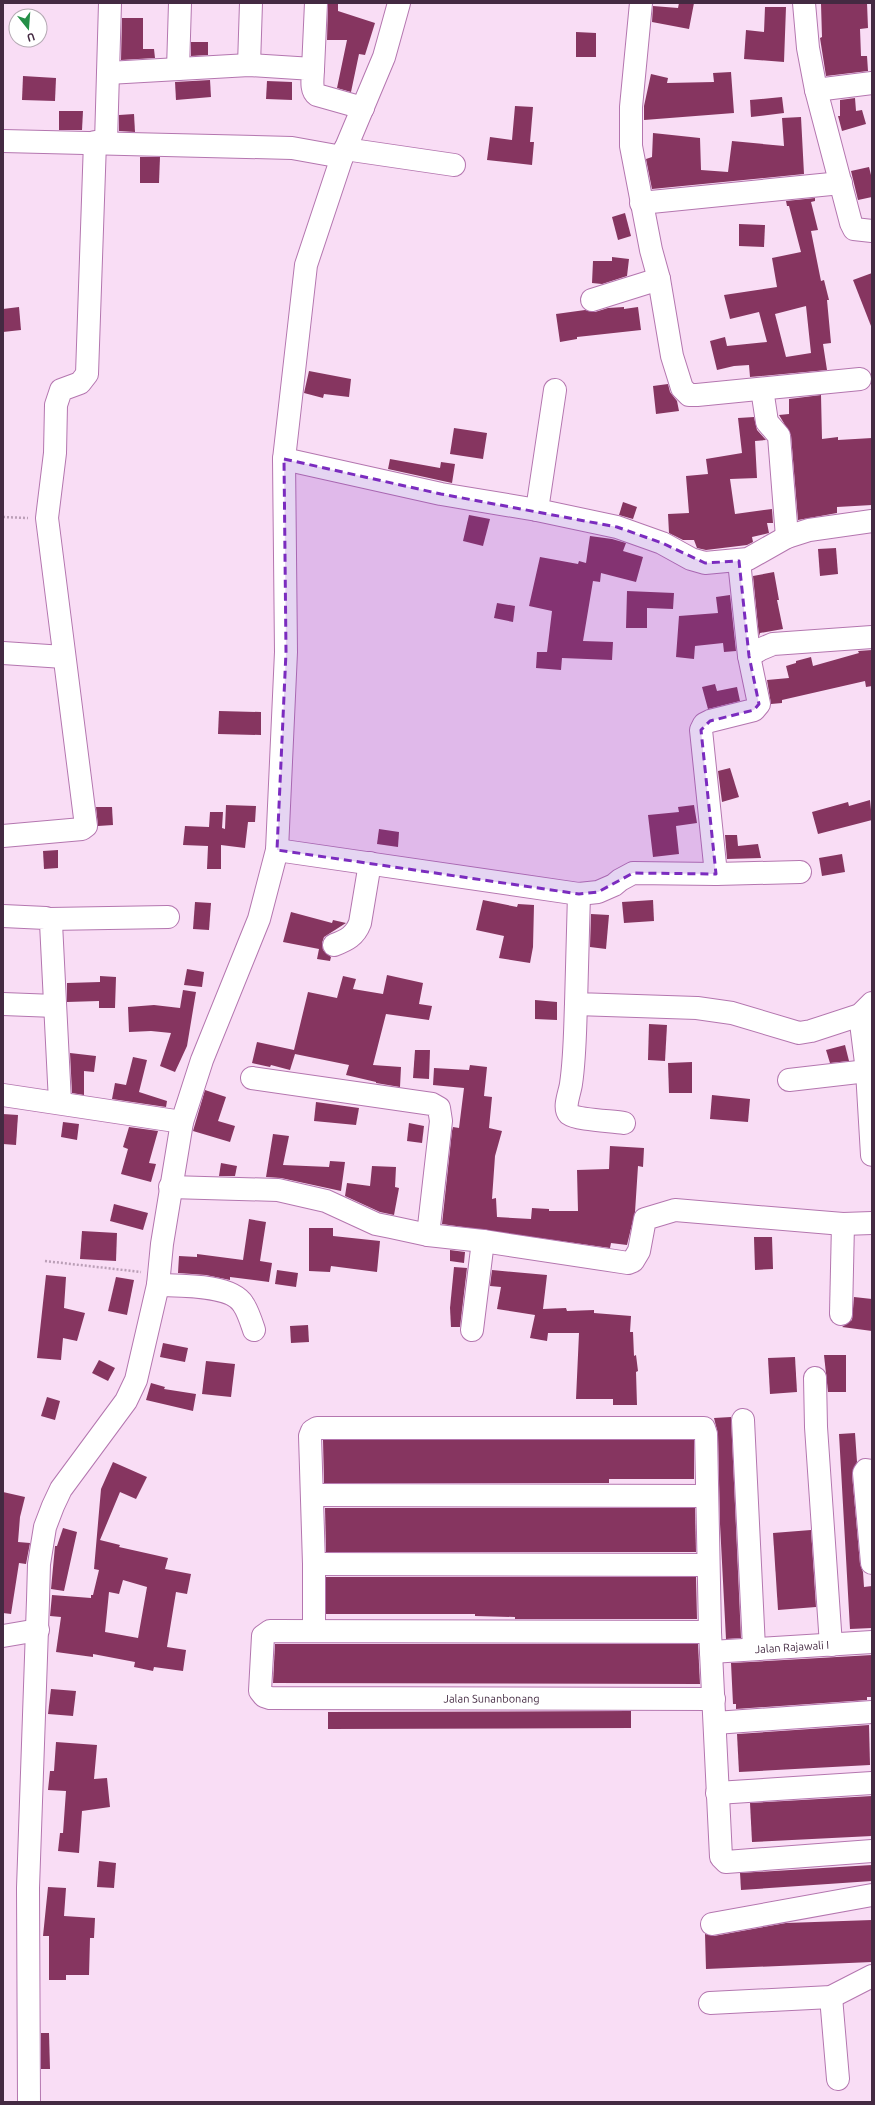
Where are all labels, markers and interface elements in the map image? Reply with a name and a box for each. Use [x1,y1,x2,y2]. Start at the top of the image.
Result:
north arrow [8,8,48,48]
text: U [25,31,36,44]
street label: Jalan Rajawali I [754,1639,829,1655]
street label: Jalan Sunanbonang [444,1692,540,1705]

